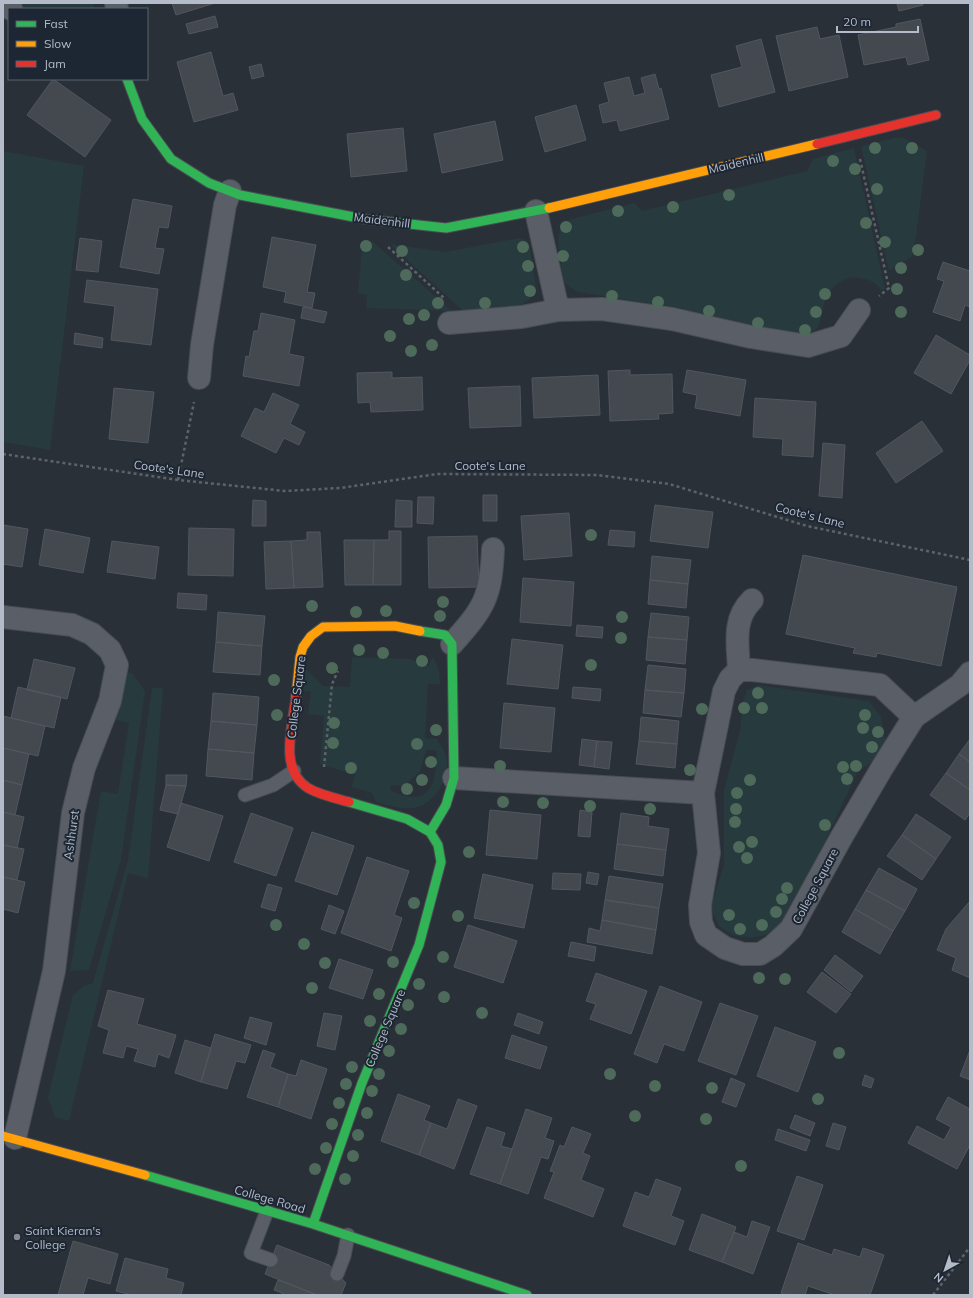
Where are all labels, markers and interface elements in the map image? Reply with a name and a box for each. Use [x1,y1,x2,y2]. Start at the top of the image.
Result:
legend [8,8,148,80]
scale bar [837,8,918,34]
text: 20 m [843,14,871,29]
text: Fast [44,16,68,31]
text: Slow [44,36,72,51]
text: Jam [44,56,66,71]
street label: Maidenhill [707,149,765,177]
street label: Maidenhill [353,209,411,231]
street label: Coote's Lane [133,457,205,481]
street label: Coote's Lane [454,458,526,473]
street label: Coote's Lane [774,499,846,531]
street label: College Square [283,655,309,739]
street label: Ashhurst [60,809,82,861]
street label: College Square [789,846,841,926]
street label: College Square [362,987,408,1069]
street label: College Road [233,1182,307,1216]
place label: Saint Kieran's College [25,1223,101,1252]
marker: Saint Kieran's College [12,1232,22,1242]
north arrow [925,1250,965,1290]
text: N [931,1270,946,1286]

